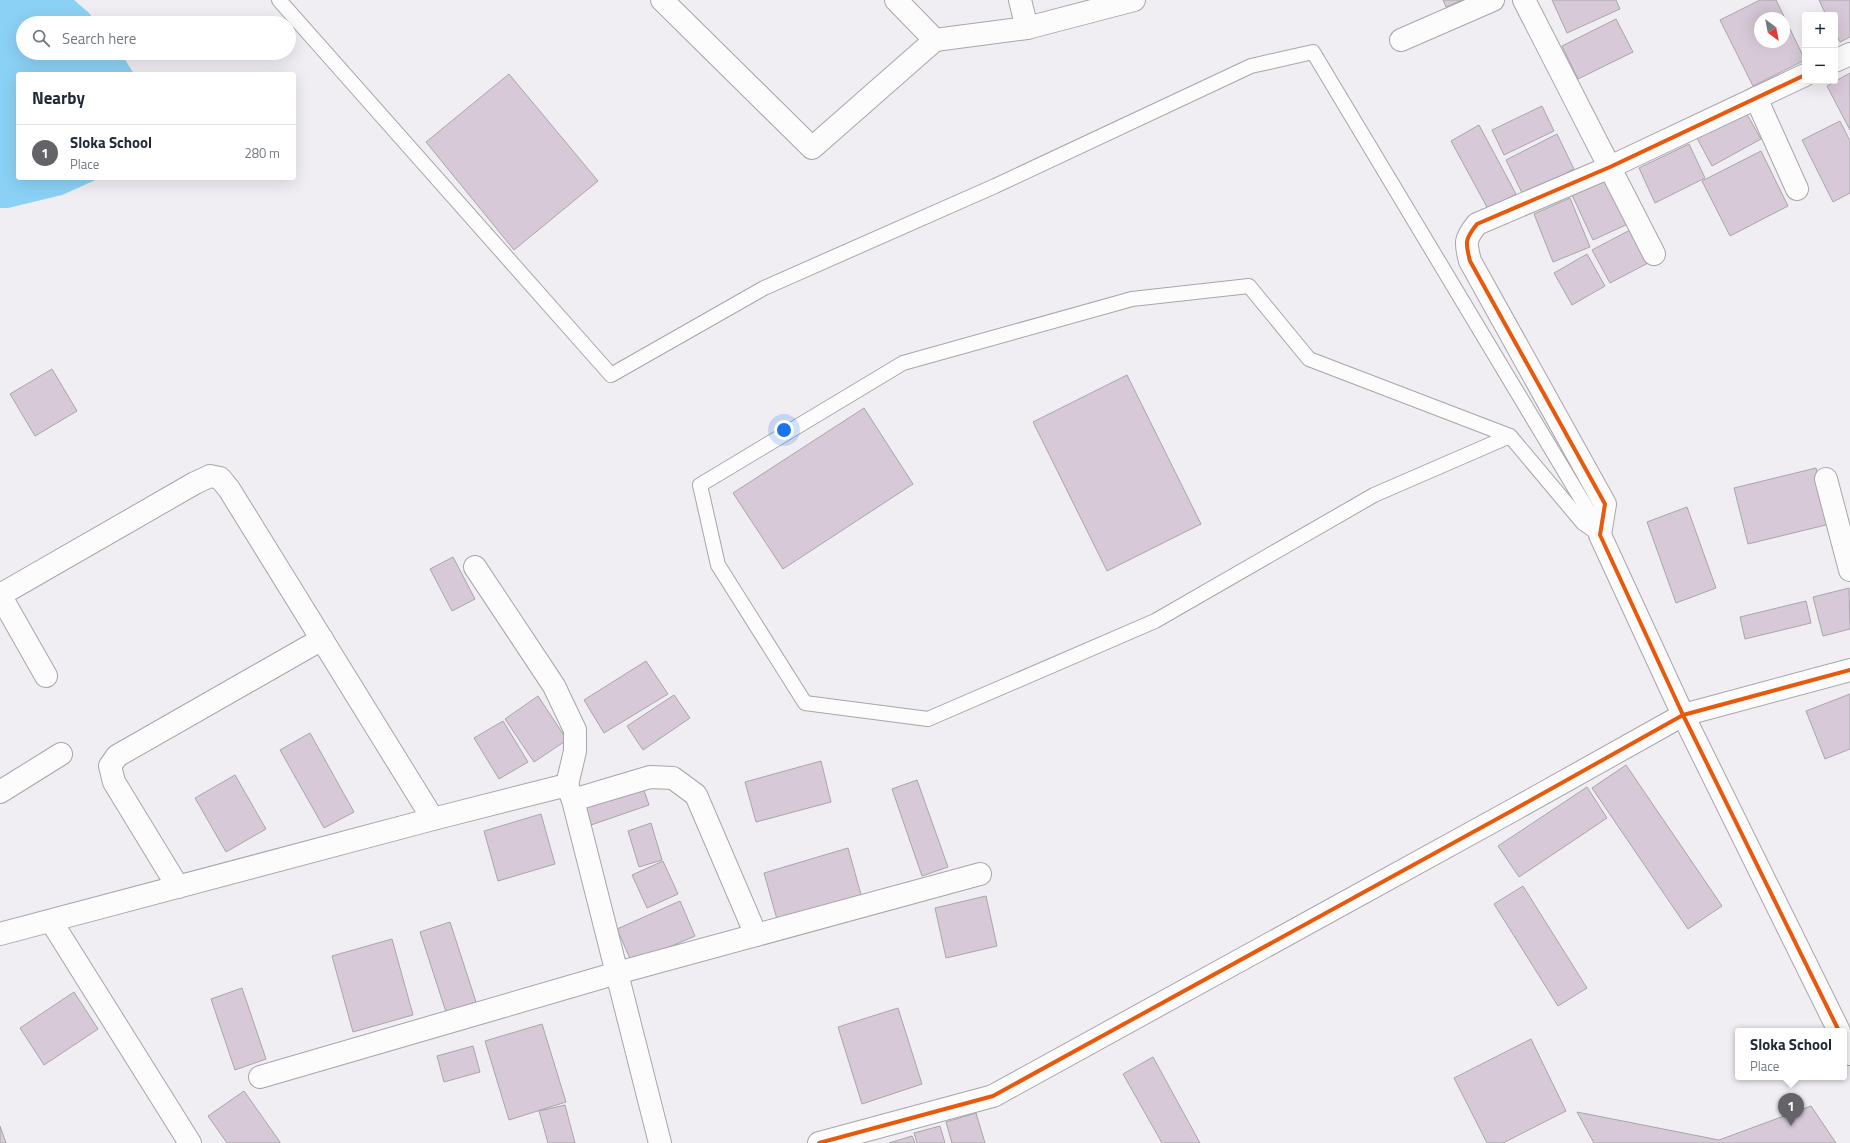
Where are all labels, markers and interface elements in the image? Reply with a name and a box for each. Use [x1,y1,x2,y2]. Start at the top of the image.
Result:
north arrow [1754,12,1790,48]
map controls [1802,12,1838,84]
button: + [1802,12,1838,48]
search box [16,16,296,60]
icon: search [30,27,52,49]
text: Search here [62,27,136,50]
button: − [1802,48,1838,84]
text: Nearby [32,85,85,111]
text: Sloka School [70,131,152,154]
text: 1 [41,143,49,163]
text: 280 m [244,143,280,163]
text: Place [70,154,99,174]
your location [774,420,794,440]
popup [1735,1028,1847,1080]
text: Sloka School [1750,1033,1832,1056]
text: Place [1750,1056,1779,1076]
pin: 1 [1778,1093,1804,1126]

